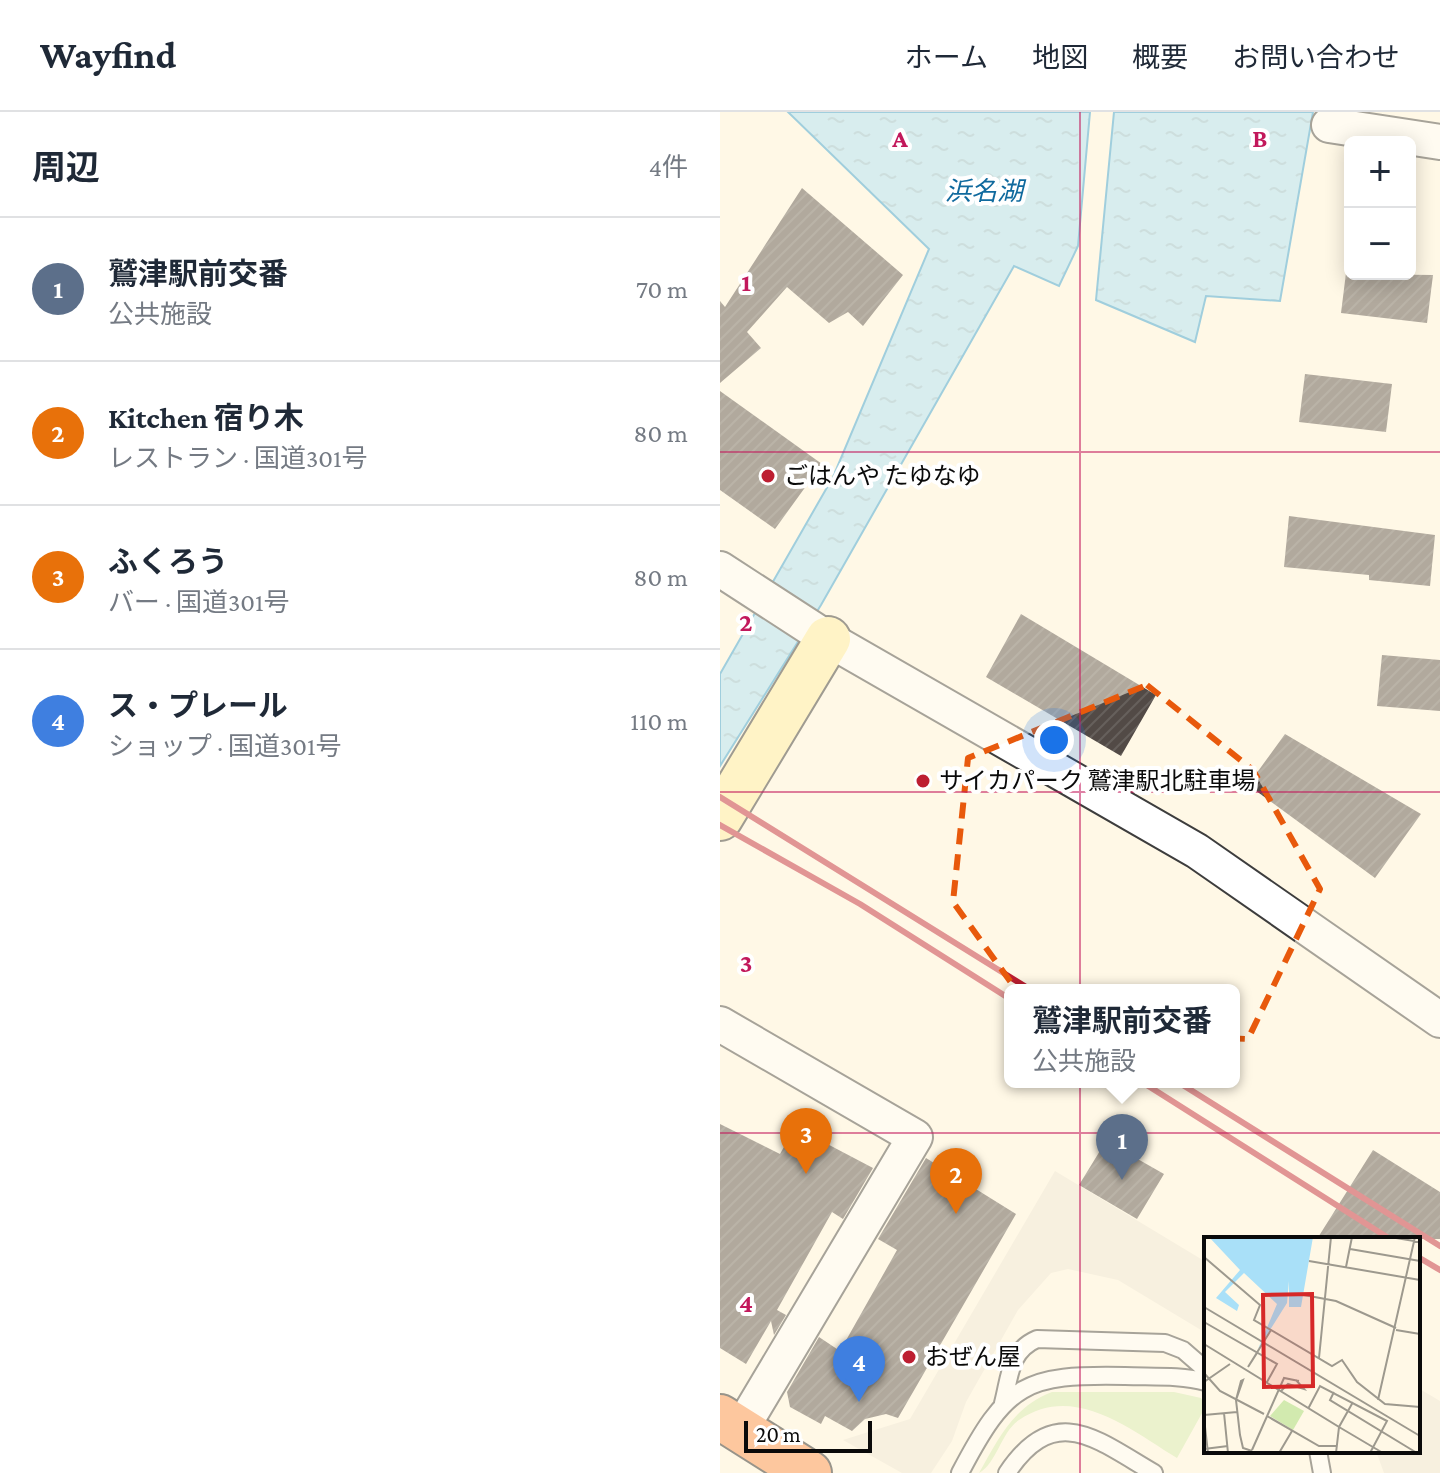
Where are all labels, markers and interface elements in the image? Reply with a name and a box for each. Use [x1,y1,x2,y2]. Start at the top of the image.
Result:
text: Wayfind [40,34,176,76]
text: ホーム [905,42,988,73]
text: 地図 [1032,42,1088,73]
text: 概要 [1132,42,1188,73]
text: お問い合わせ [1232,42,1400,73]
text: A [891,124,908,153]
text: B [1252,124,1268,153]
map controls [1344,136,1416,280]
button: + [1344,136,1416,208]
text: 周辺 [32,149,100,186]
text: 4件 [649,153,688,182]
water label: 浜名湖 [945,177,1027,206]
button: − [1344,208,1416,280]
text: 鷲津駅前交番 [108,257,288,290]
text: 1 [741,268,751,297]
text: 1 [53,275,63,304]
text: 70 m [636,275,688,304]
text: 公共施設 [108,300,212,329]
text: Kitchen 宿り木 [108,401,304,434]
text: 2 [51,419,65,448]
text: 80 m [634,419,688,448]
text: レストラン · 国道301号 [108,444,368,473]
place label: ごはんや たゆなゆ [784,462,981,489]
marker: ごはんや たゆなゆ [759,467,777,485]
text: ふくろう [108,545,228,578]
text: 3 [52,563,64,592]
text: 80 m [634,563,688,592]
text: バー · 国道301号 [108,588,290,617]
text: 2 [739,608,753,637]
text: ス・プレール [108,689,288,722]
text: 4 [51,707,65,736]
text: 110 m [630,707,688,736]
your location [1034,720,1074,760]
text: ショップ · 国道301号 [108,732,342,761]
place label: サイカパーク 鷲津駅北駐車場 [939,767,1256,794]
marker: サイカパーク 鷲津駅北駐車場 [914,772,932,790]
text: 3 [740,949,752,978]
popup [1004,984,1240,1088]
text: 鷲津駅前交番 [1032,1004,1212,1037]
text: 公共施設 [1032,1047,1136,1076]
pin: 3 [780,1108,832,1174]
pin: 1 [1096,1114,1148,1180]
pin: 2 [930,1148,982,1214]
inset map [1204,1237,1420,1453]
text: 4 [739,1289,753,1318]
pin: 4 [833,1336,885,1402]
place label: おぜん屋 [925,1343,1021,1370]
marker: おぜん屋 [900,1348,918,1366]
scale bar [744,1417,872,1453]
text: 20 m [756,1422,801,1447]

